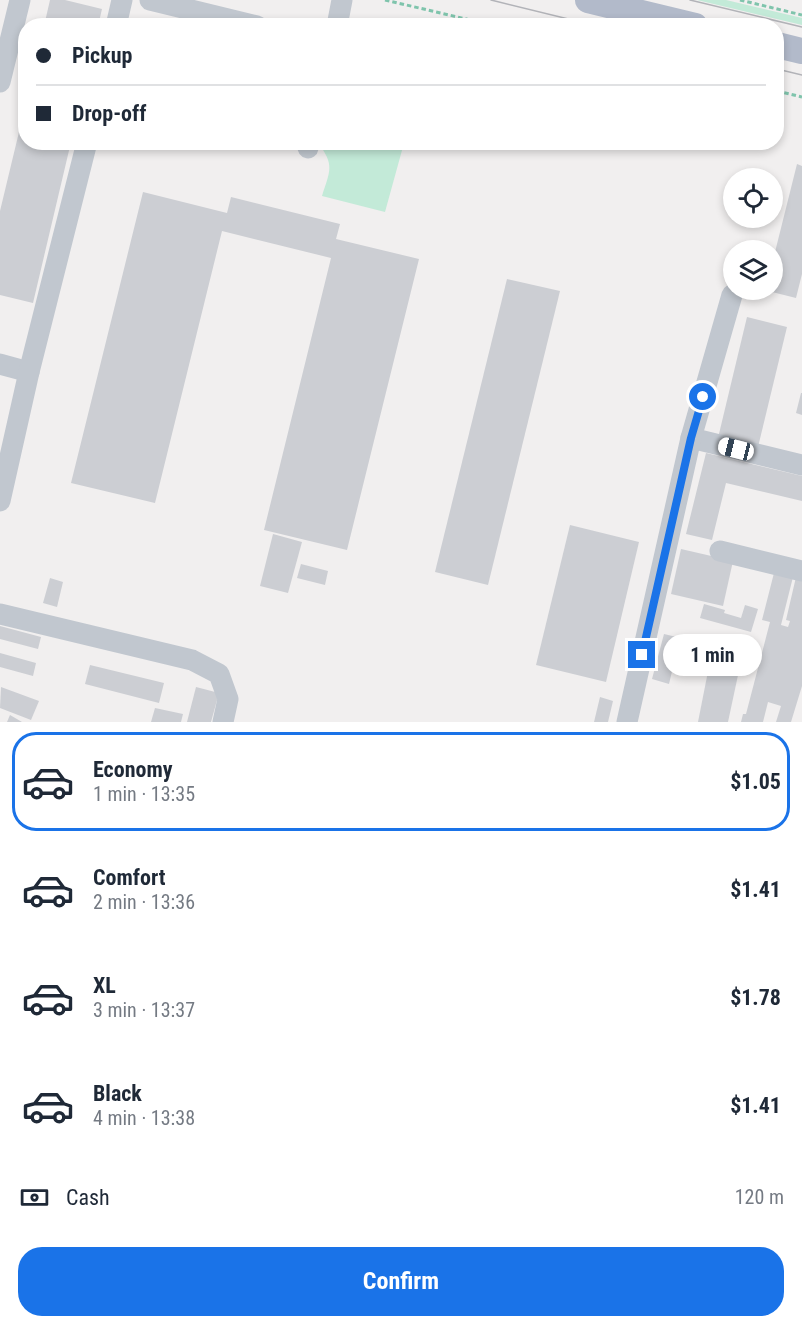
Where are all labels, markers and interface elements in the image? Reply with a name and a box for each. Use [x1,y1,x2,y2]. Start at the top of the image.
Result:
text: Pickup [72,43,132,68]
text: Drop-off [72,101,146,126]
map controls [723,168,783,300]
button: locate [723,168,783,228]
button: layers [723,240,783,300]
route start [689,383,716,410]
car [716,436,756,462]
callout: 1 min [663,634,762,676]
route end [628,641,655,668]
text: 1 min [690,643,735,667]
icon: car [21,755,75,809]
text: Economy [93,757,173,782]
text: $1.05 [730,769,781,794]
text: 1 min · 13:35 [93,782,195,806]
icon: car [21,863,75,917]
text: Comfort [93,865,166,890]
text: $1.41 [730,877,781,902]
text: 2 min · 13:36 [93,890,195,914]
icon: car [21,971,75,1025]
text: XL [93,973,116,998]
text: $1.78 [730,985,781,1010]
text: 3 min · 13:37 [93,998,195,1022]
icon: car [21,1079,75,1133]
text: Black [93,1081,142,1106]
text: $1.41 [730,1093,781,1118]
text: 4 min · 13:38 [93,1106,195,1130]
icon: cash [18,1181,51,1214]
text: Cash [66,1185,110,1210]
text: 120 m [735,1185,784,1209]
button: Confirm [18,1247,784,1316]

